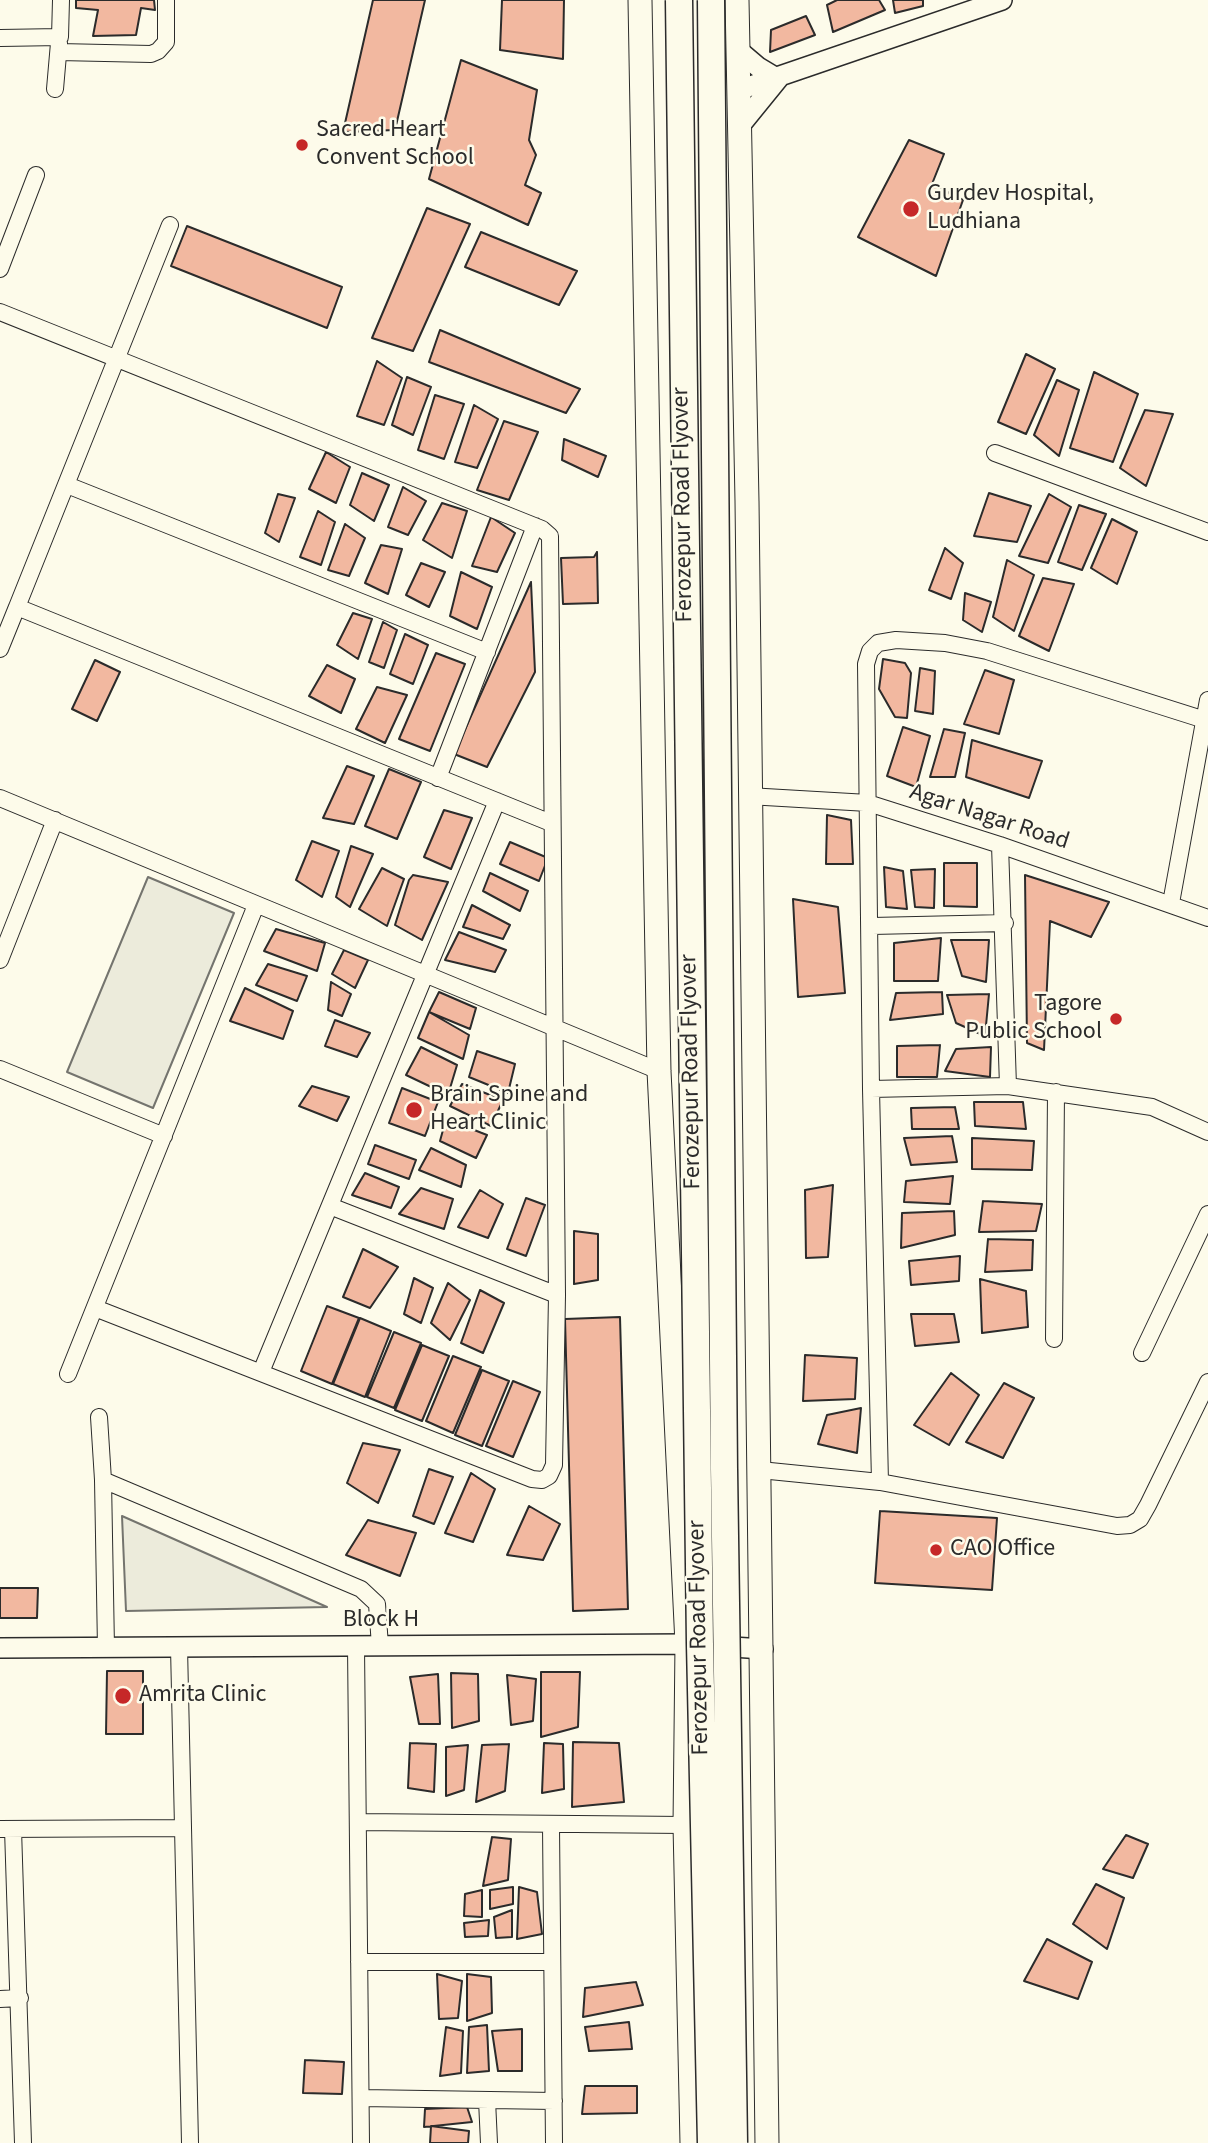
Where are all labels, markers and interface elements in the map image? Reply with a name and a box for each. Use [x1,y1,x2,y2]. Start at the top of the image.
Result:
place label: Sacred Heart Convent School [316,117,474,173]
marker: Sacred Heart Convent School [294,137,310,153]
place label: Gurdev Hospital, Ludhiana [927,181,1094,237]
marker: Gurdev Hospital, Ludhiana [901,199,921,219]
street label: Ferozepur Road Flyover [668,387,700,623]
street label: Agar Nagar Road [906,779,1072,857]
street label: Ferozepur Road Flyover [676,954,708,1190]
place label: Tagore Public School [965,991,1102,1047]
marker: Tagore Public School [1108,1011,1124,1027]
place label: Brain Spine and Heart Clinic [430,1082,588,1138]
marker: Brain Spine and Heart Clinic [404,1100,424,1120]
street label: Ferozepur Road Flyover [684,1520,716,1756]
place label: CAO Office [950,1536,1055,1564]
marker: CAO Office [928,1542,944,1558]
street label: Block H [343,1607,419,1635]
place label: Amrita Clinic [139,1682,266,1710]
marker: Amrita Clinic [113,1686,133,1706]

